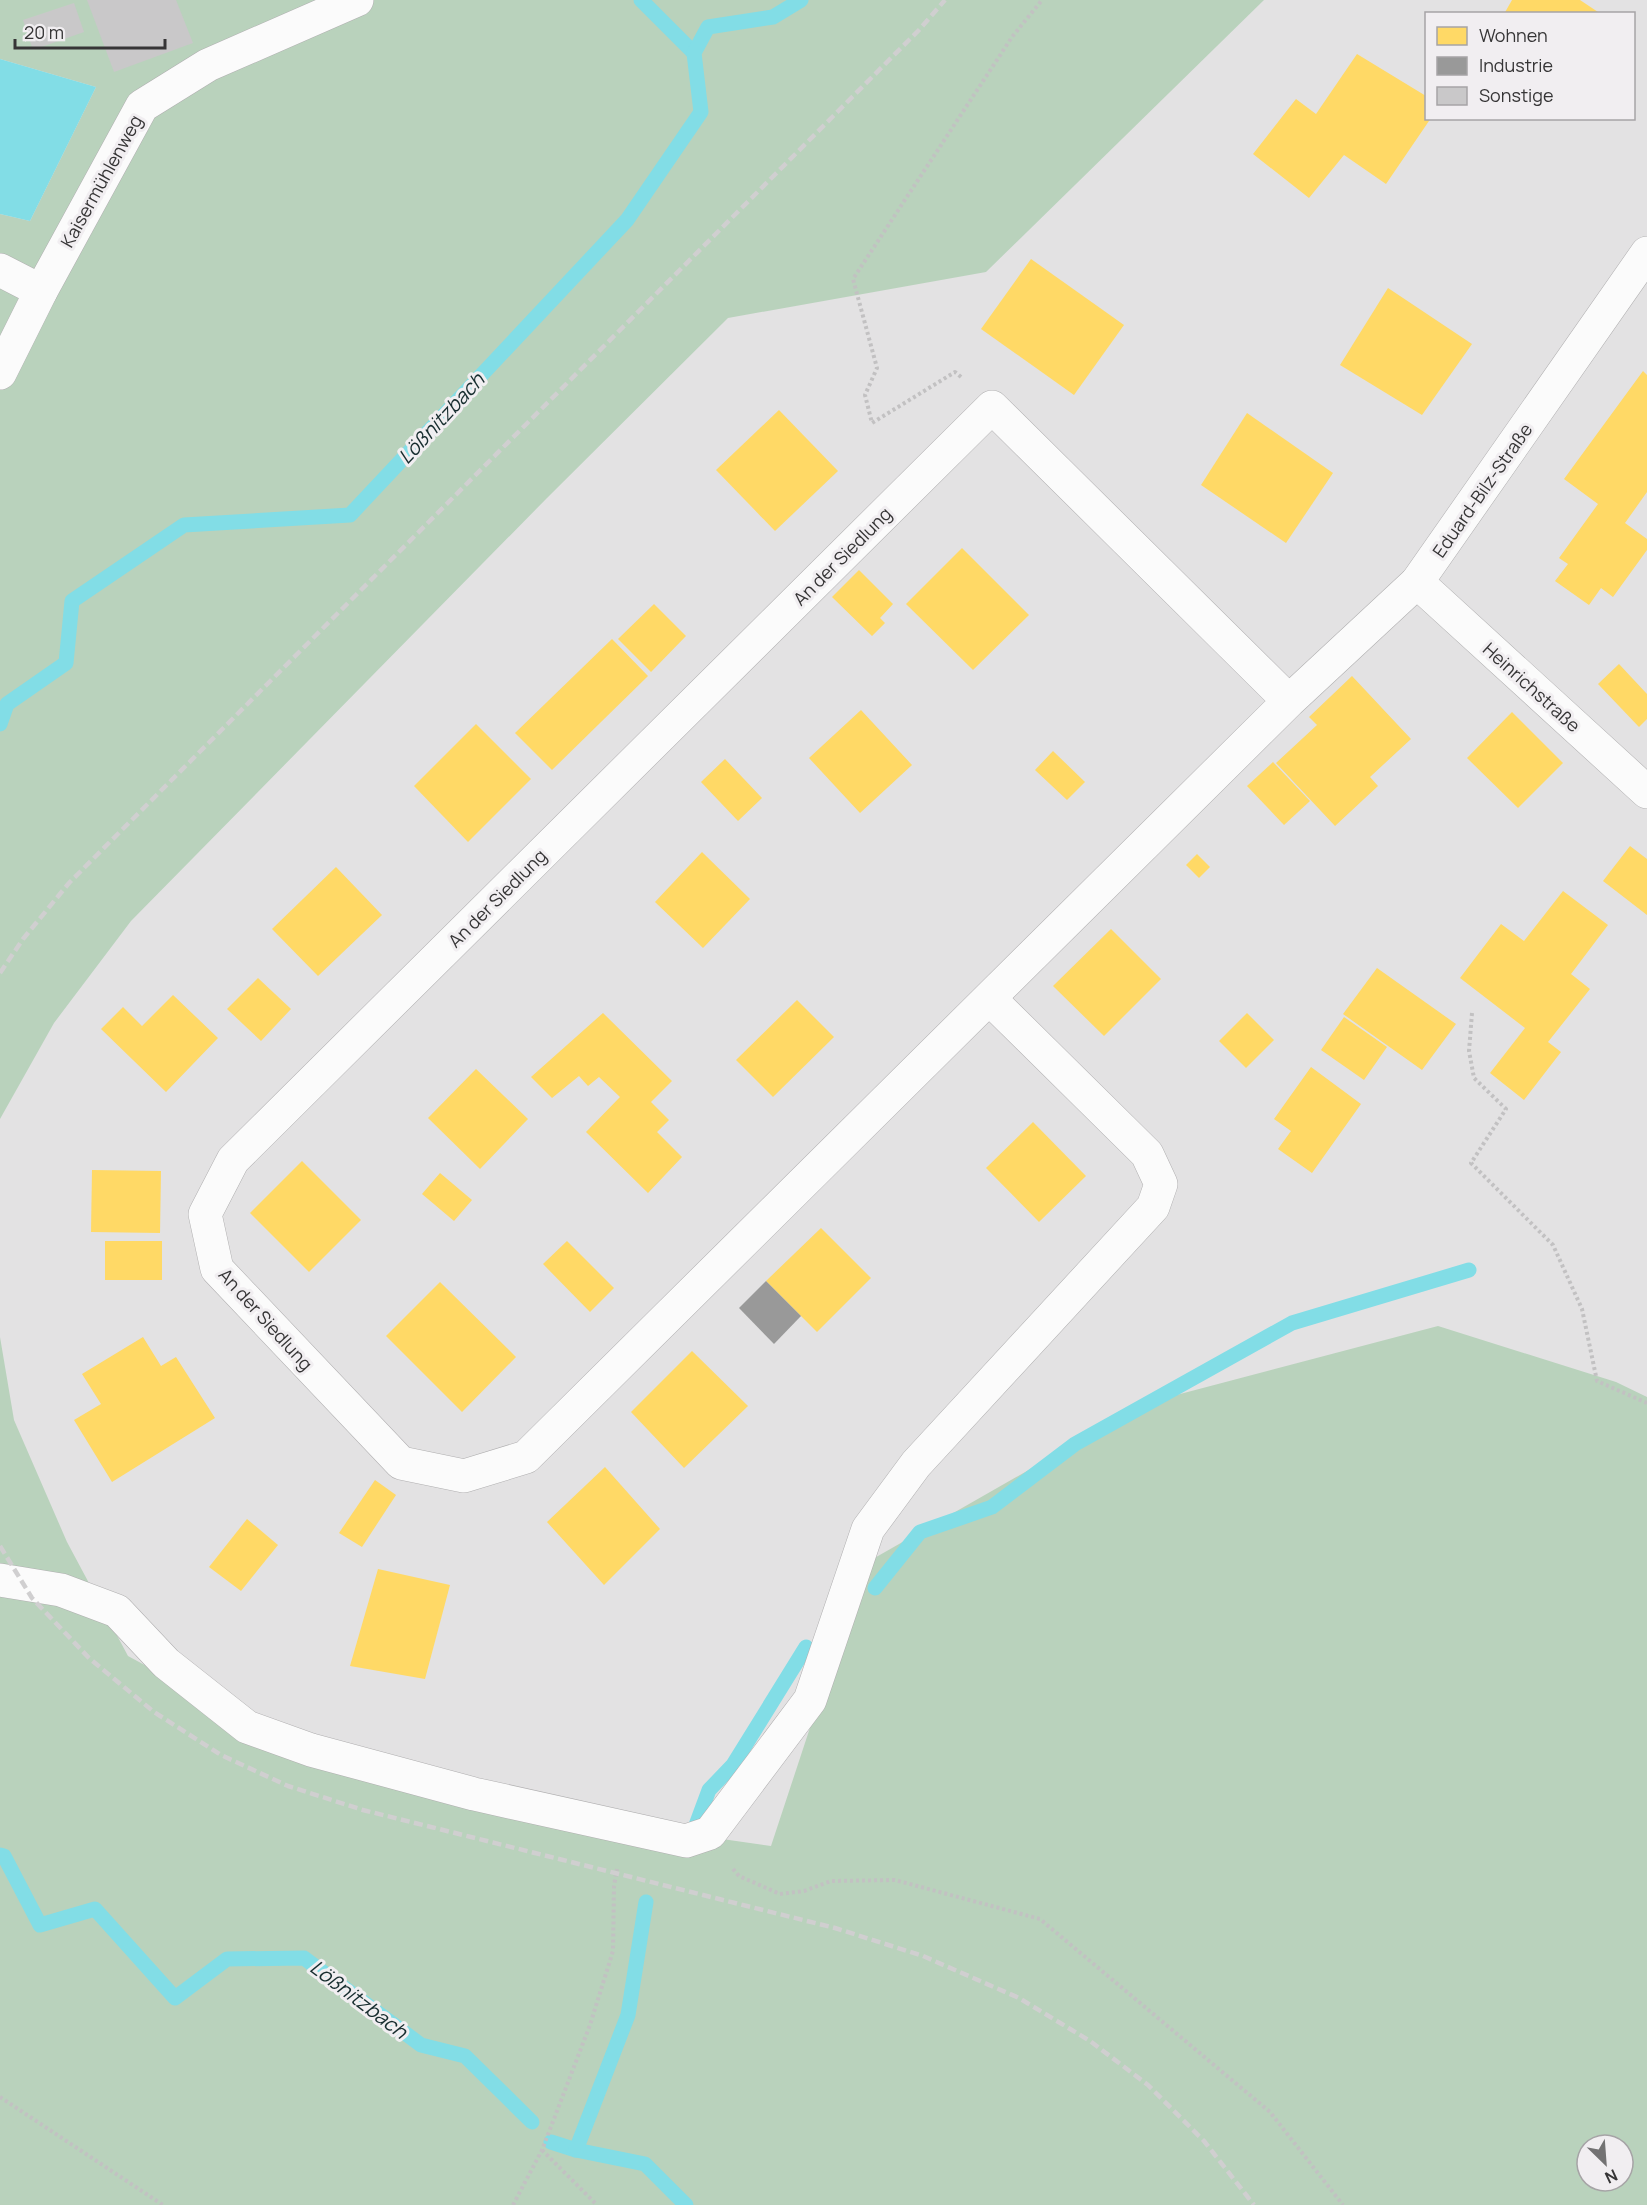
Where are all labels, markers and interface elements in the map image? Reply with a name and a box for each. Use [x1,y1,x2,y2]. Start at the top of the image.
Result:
scale bar [15,12,165,50]
legend [1425,12,1635,120]
text: 20 m [24,20,64,44]
text: Wohnen [1479,23,1548,47]
text: Industrie [1479,53,1553,77]
text: Sonstige [1479,83,1553,107]
street label: Kaisermühlenweg [55,111,147,251]
water label: Lößnitzbach [392,366,491,469]
street label: Eduard-Bilz-Straße [1427,418,1537,562]
street label: An der Siedlung [788,502,896,610]
street label: Heinrichstraße [1478,637,1586,737]
street label: An der Siedlung [443,844,551,952]
street label: An der Siedlung [214,1263,318,1375]
water label: Lößnitzbach [305,1954,414,2045]
north arrow [1575,2133,1635,2193]
text: N [1601,2164,1621,2189]

